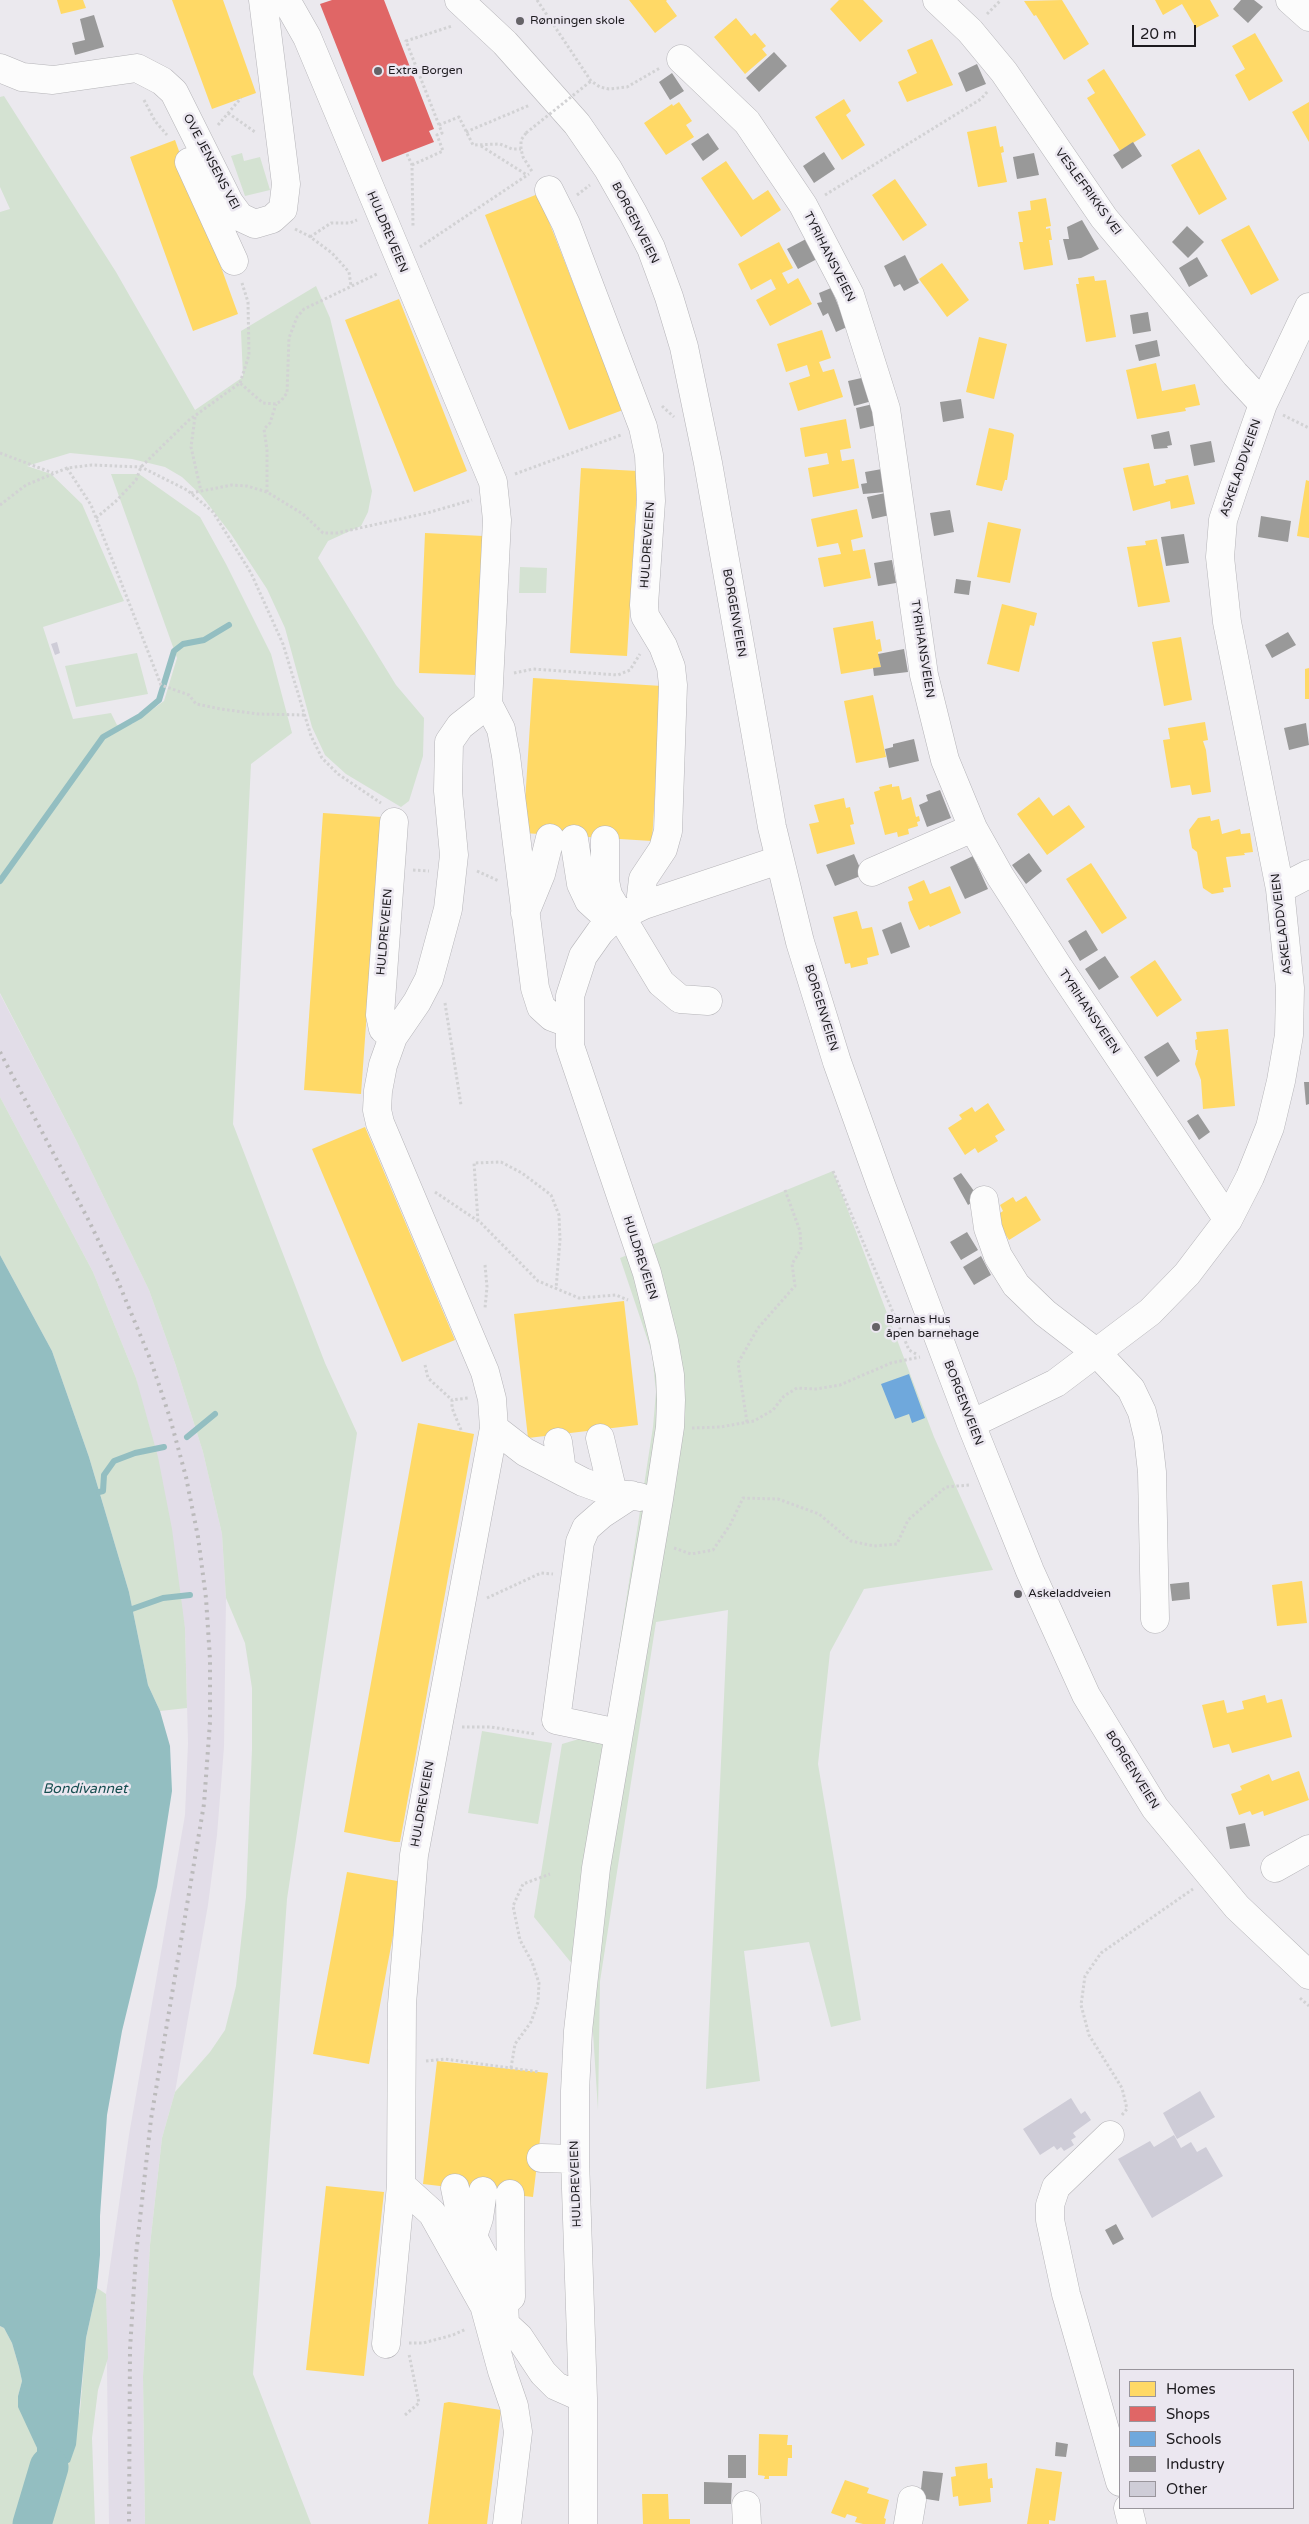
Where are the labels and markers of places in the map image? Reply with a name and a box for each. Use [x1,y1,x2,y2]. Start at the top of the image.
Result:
place label: Rønningen skole [530,14,625,28]
marker: Rønningen skole [514,15,526,27]
place label: Extra Borgen [388,64,463,78]
marker: Extra Borgen [372,65,384,77]
place label: Barnas Hus åpen barnehage [886,1313,979,1341]
marker: Barnas Hus åpen barnehage [870,1321,882,1333]
place label: Askeladdveien [1028,1587,1111,1601]
marker: Askeladdveien [1012,1588,1024,1600]

